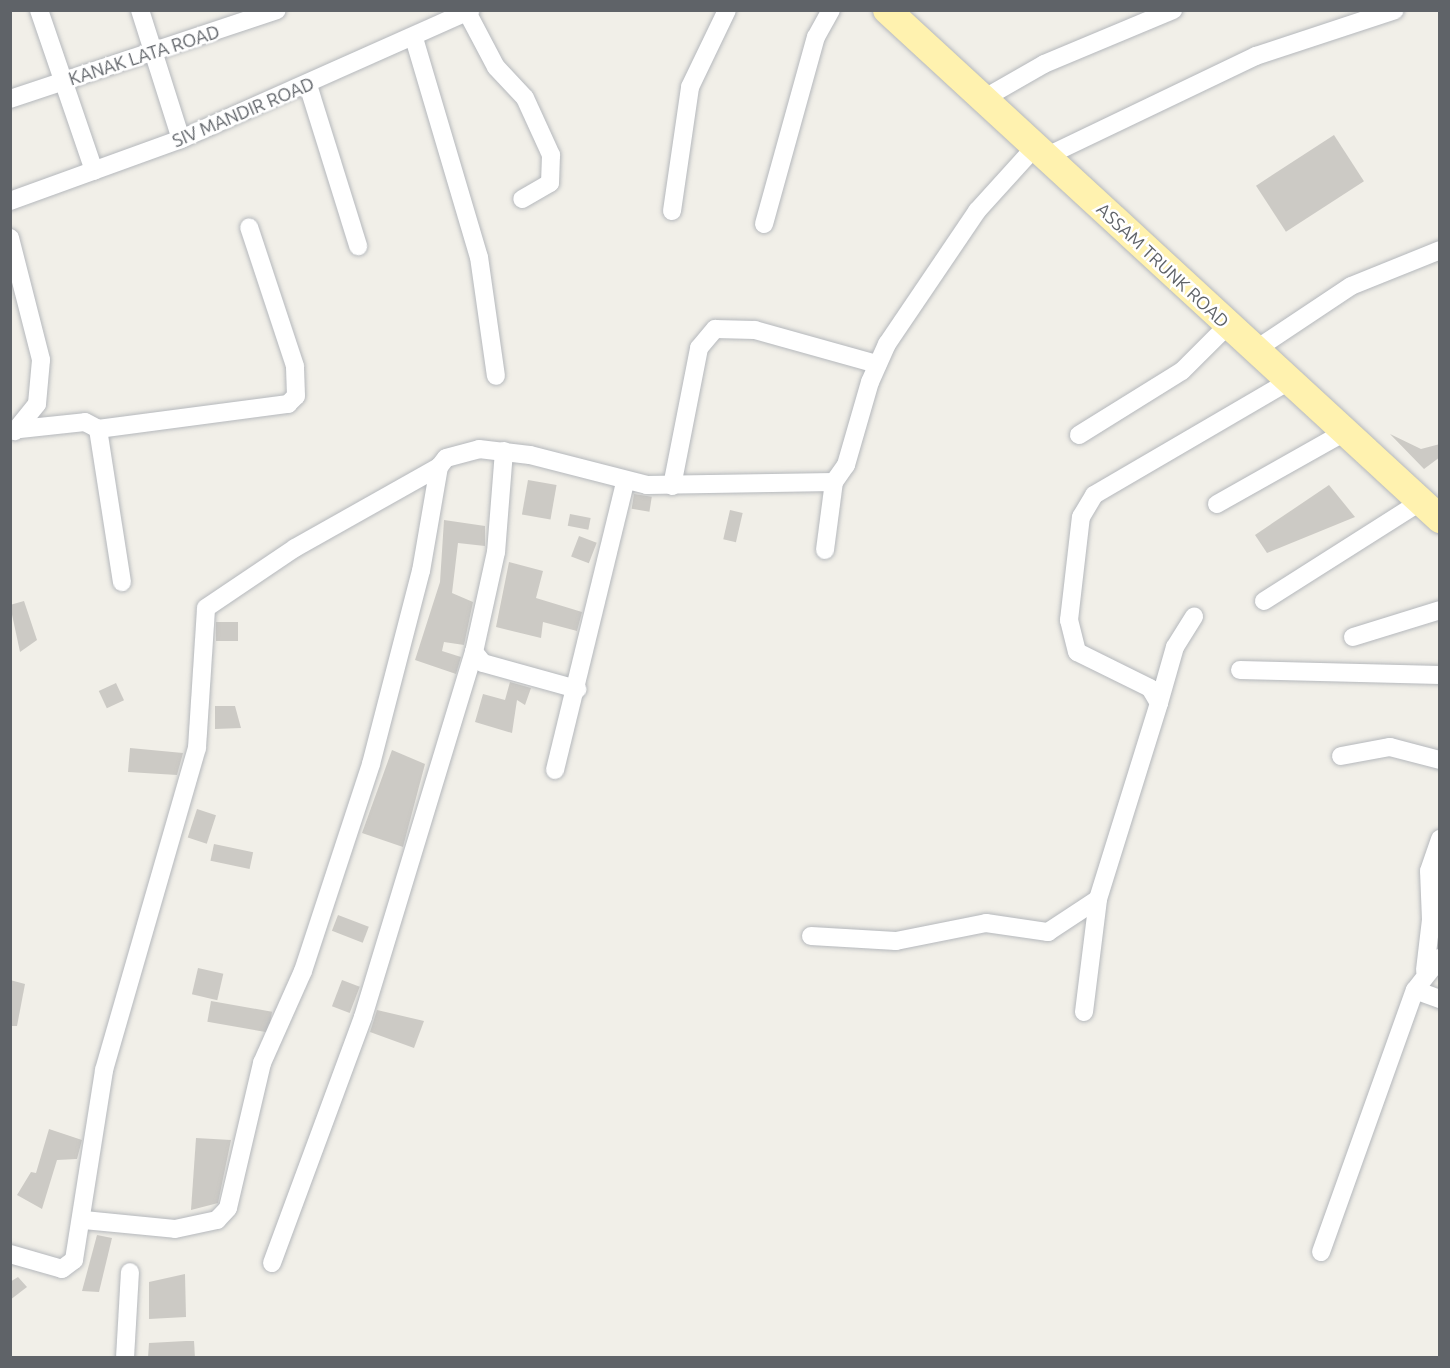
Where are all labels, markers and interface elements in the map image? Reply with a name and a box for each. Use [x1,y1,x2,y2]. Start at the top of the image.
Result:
street label: KANAK LATA ROAD [66,20,222,90]
street label: SIV MANDIR ROAD [169,72,317,152]
street label: ASSAM TRUNK ROAD [1092,198,1234,332]

